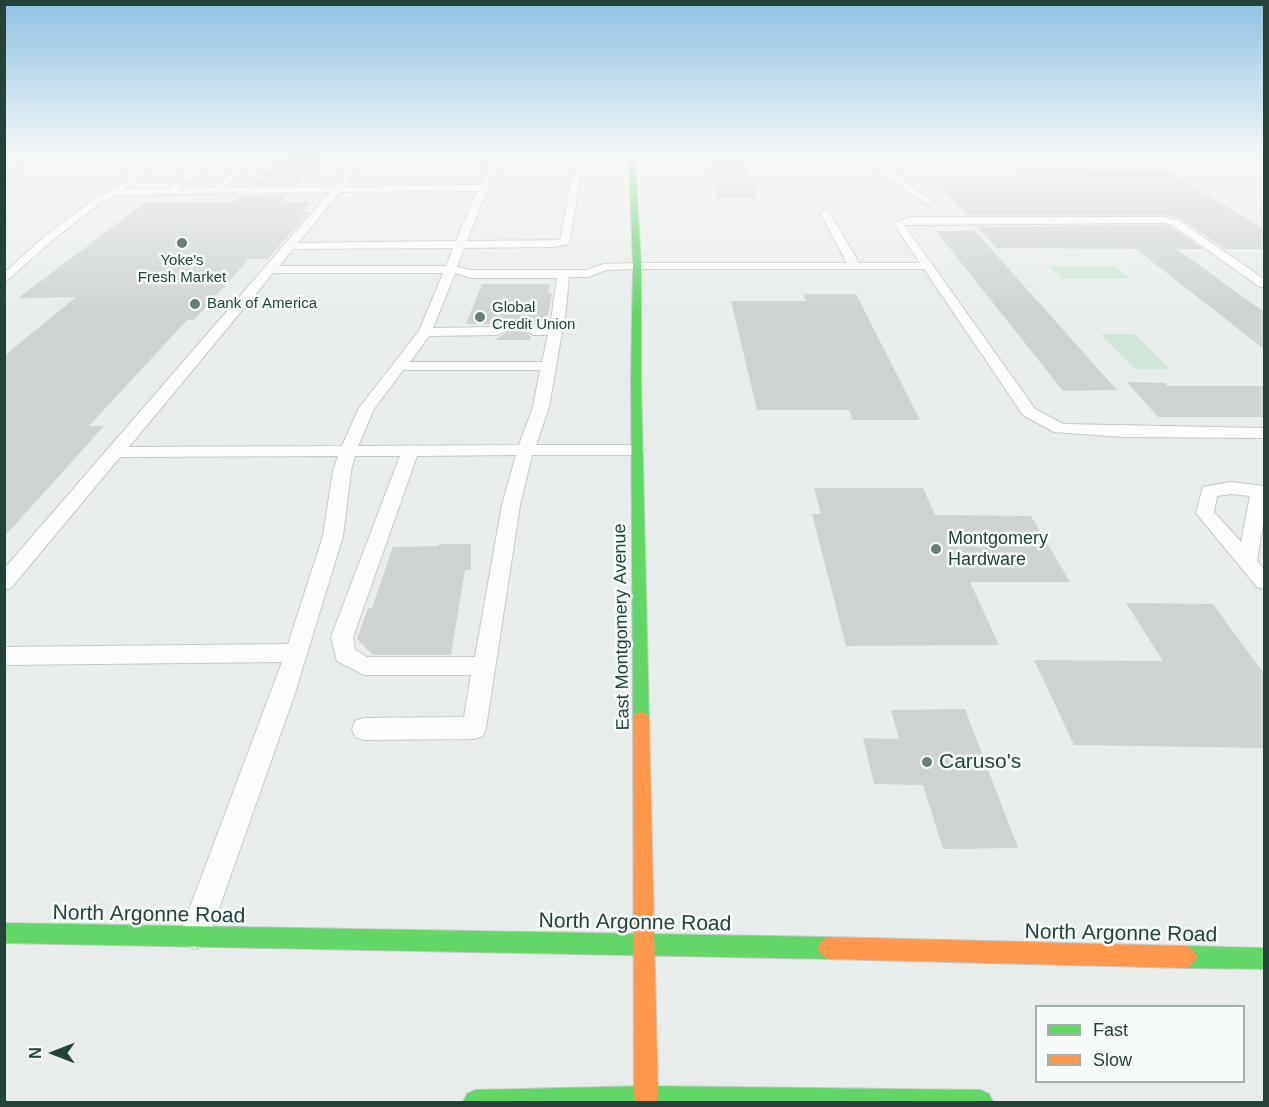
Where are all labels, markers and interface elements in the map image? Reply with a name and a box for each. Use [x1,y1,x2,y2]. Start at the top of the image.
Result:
marker: Yoke's Fresh Market [175,236,189,250]
place label: Yoke's Fresh Market [138,252,226,287]
place label: Bank of America [207,295,317,313]
marker: Bank of America [188,297,202,311]
place label: Global Credit Union [492,299,575,334]
marker: Global Credit Union [473,310,487,324]
street label: East Montgomery Avenue [609,523,635,731]
place label: Montgomery Hardware [948,528,1048,570]
marker: Montgomery Hardware [929,542,943,556]
place label: Caruso's [939,749,1021,775]
marker: Caruso's [920,755,934,769]
street label: North Argonne Road [52,901,246,929]
street label: North Argonne Road [538,909,732,937]
street label: North Argonne Road [1024,920,1218,948]
legend [1035,1005,1245,1083]
text: Fast [1093,1020,1128,1040]
north arrow [24,1023,84,1083]
text: N [27,1047,44,1059]
text: Slow [1093,1050,1132,1070]

